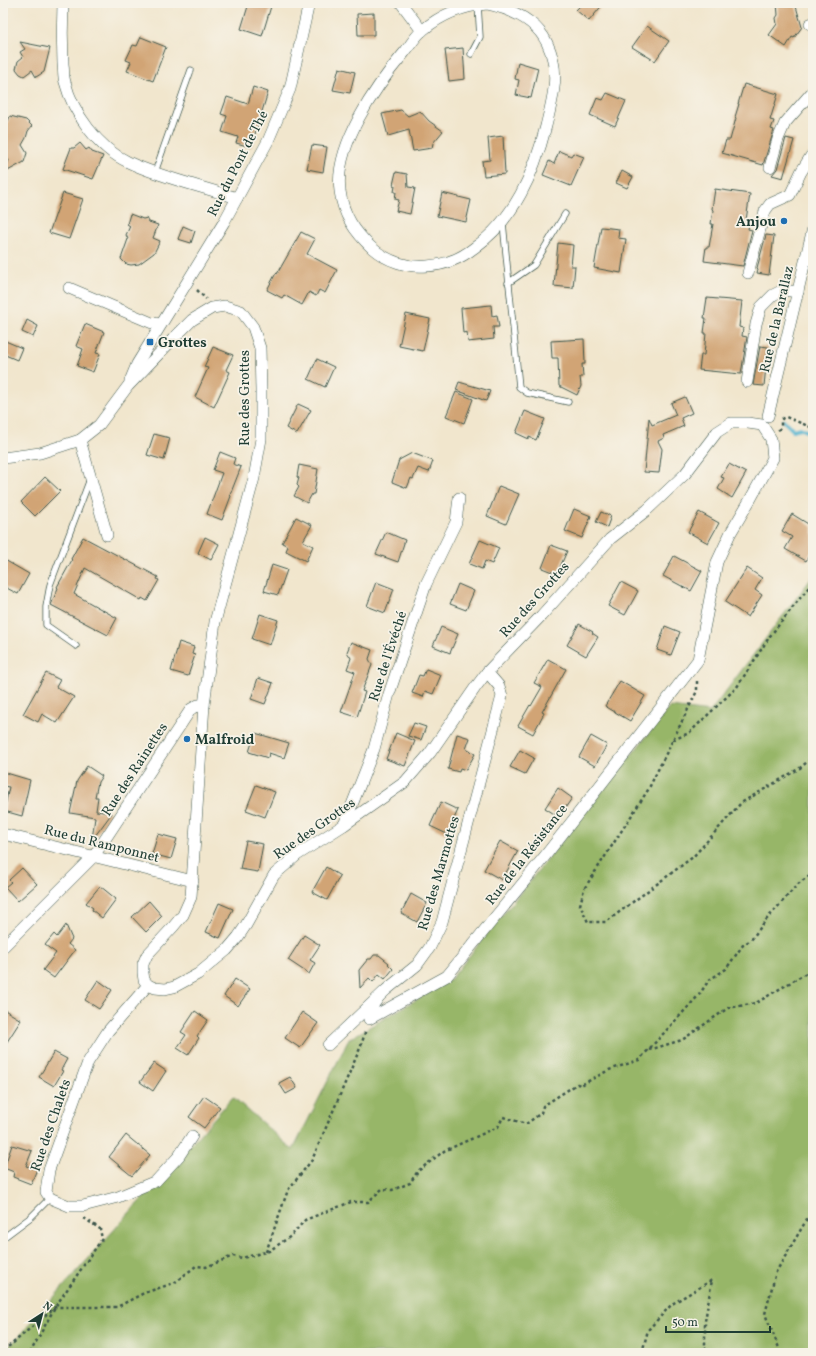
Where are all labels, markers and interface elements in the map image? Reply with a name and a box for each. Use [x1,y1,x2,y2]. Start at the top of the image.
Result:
street label: Rue du Pont de Thé [203,107,273,220]
place label: Anjou [736,213,776,232]
marker: Anjou [779,216,789,226]
street label: Rue de la Barallaz [756,264,799,375]
place label: Grottes [158,334,207,353]
marker: Grottes [145,337,155,347]
street label: Rue des Grottes [236,350,255,446]
street label: Rue des Grottes [496,558,574,642]
street label: Rue de l'Évéché [365,608,412,704]
street label: Rue des Rainettes [98,719,173,820]
place label: Malfroid [195,731,255,750]
marker: Malfroid [182,734,192,744]
street label: Rue des Grottes [270,794,360,865]
street label: Rue de la Résistance [482,800,573,909]
street label: Rue des Marmottes [414,814,465,933]
street label: Rue du Ramponnet [42,821,161,868]
street label: Rue des Chalets [27,1077,76,1174]
north arrow [22,1294,62,1334]
text: N [39,1299,55,1316]
scale bar [666,1308,770,1334]
text: 50 m [672,1315,698,1331]

